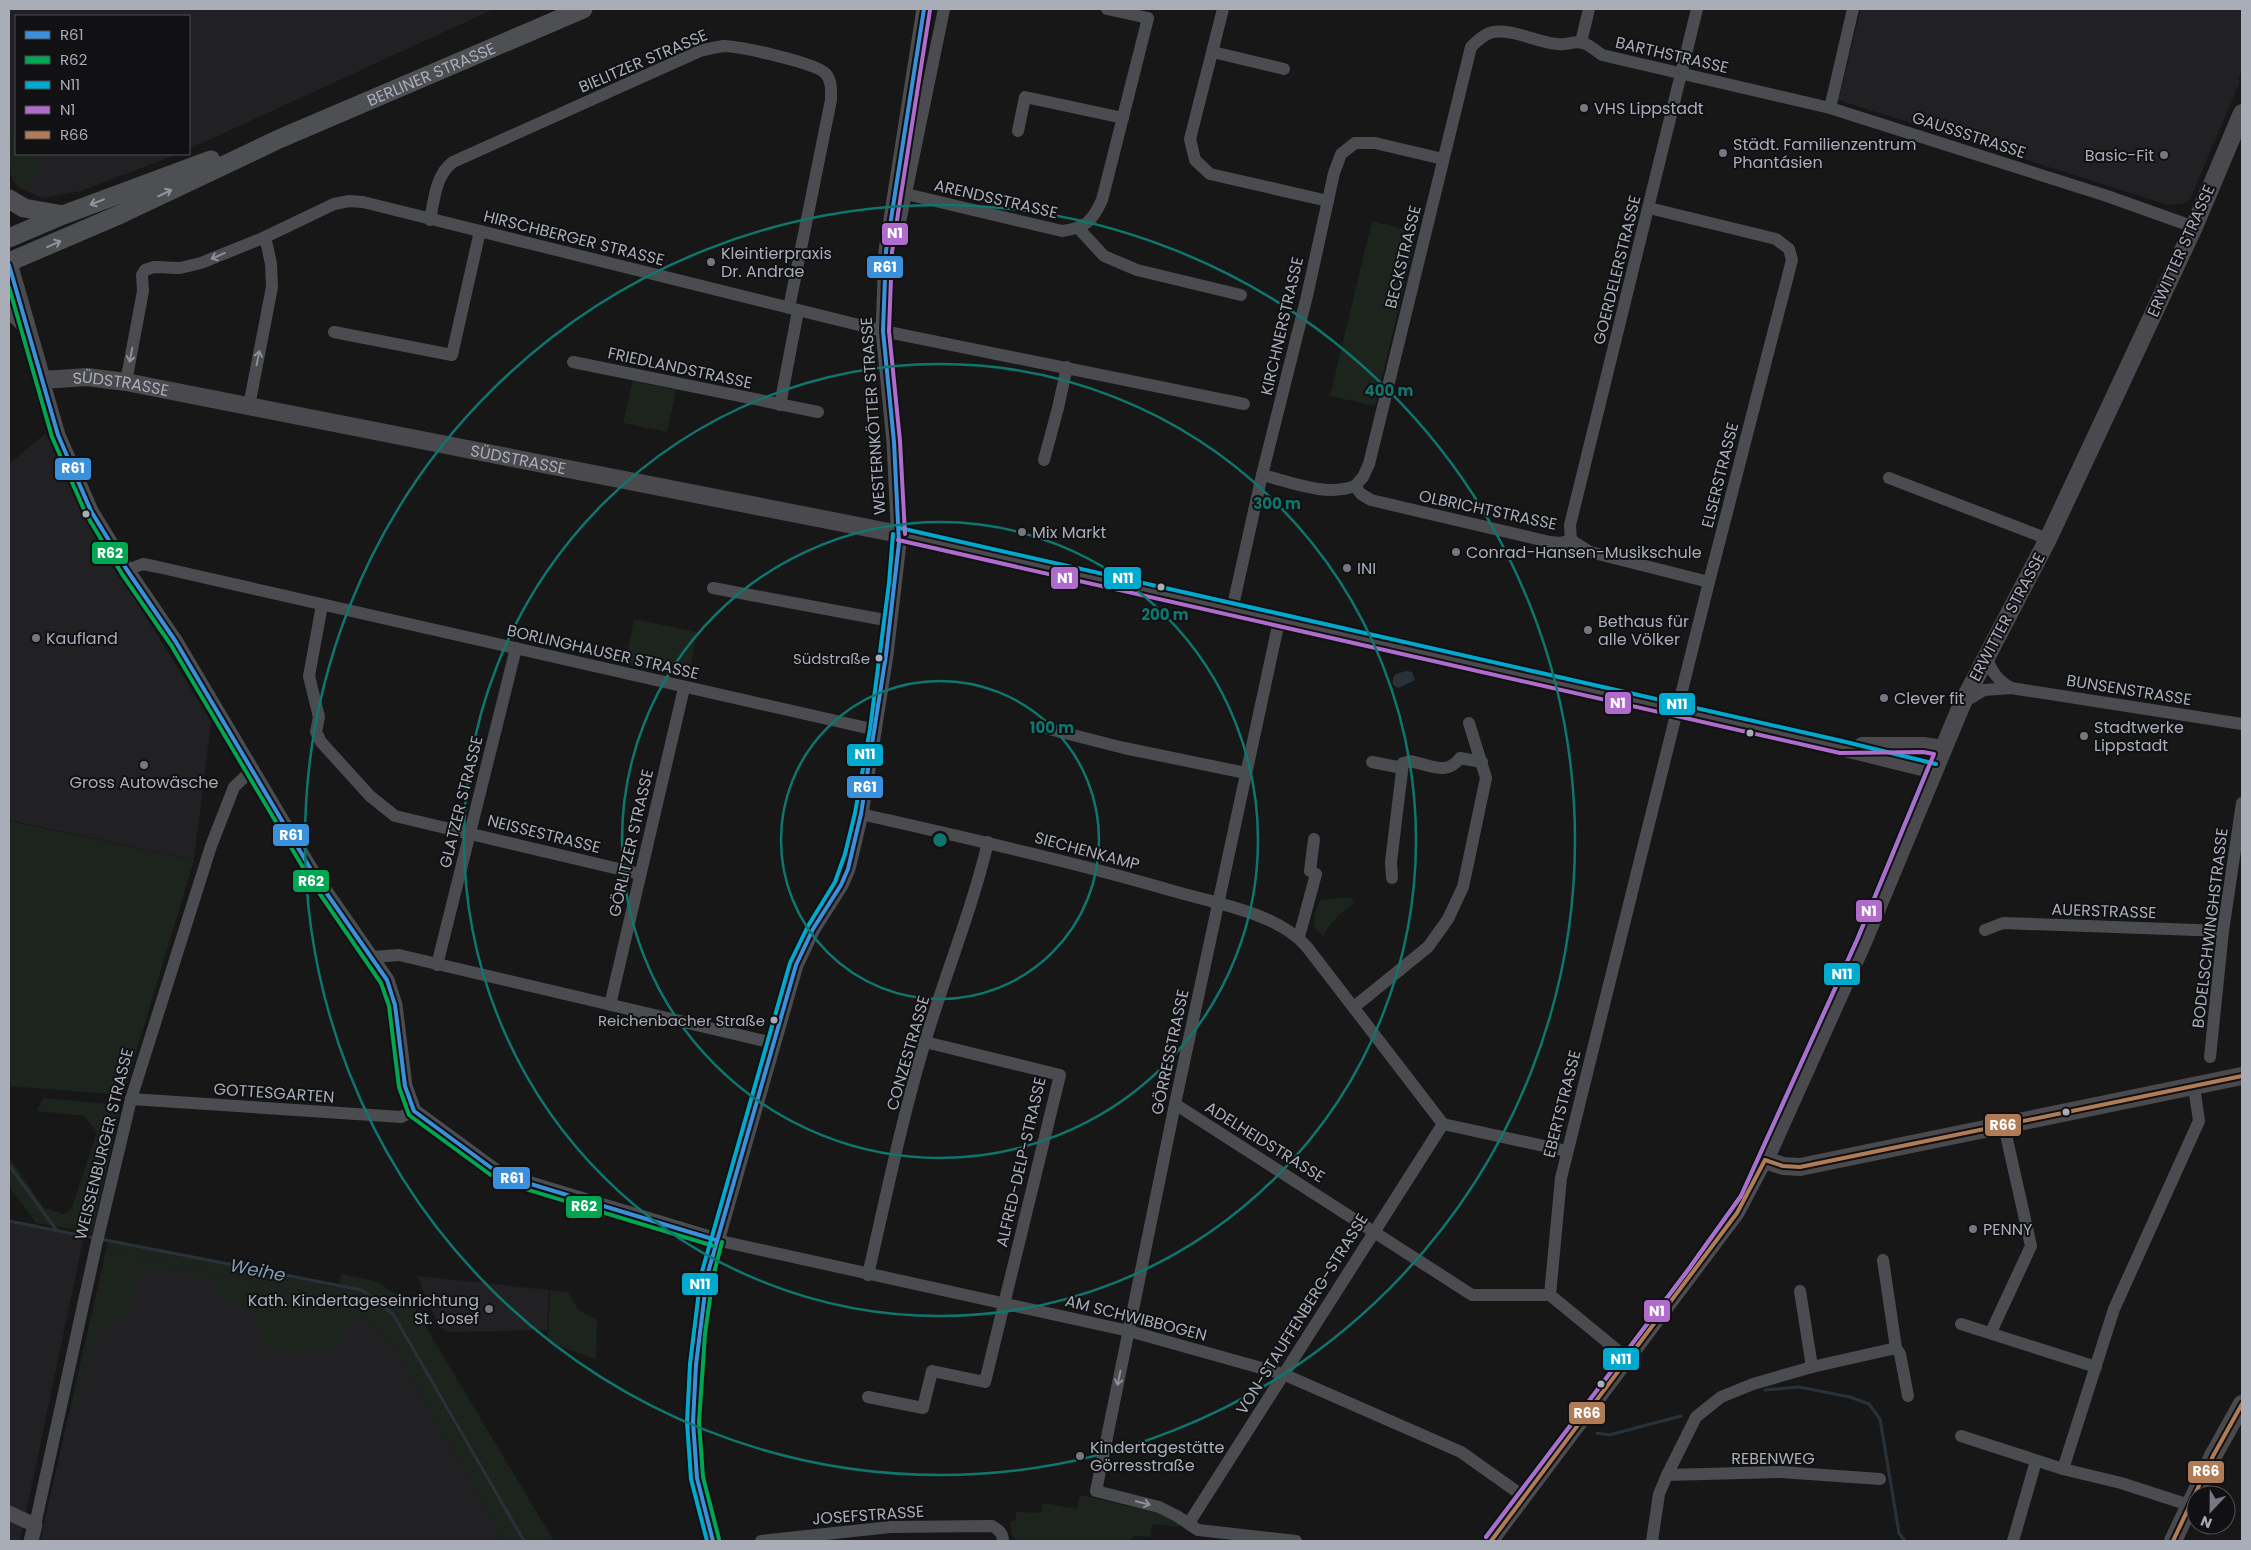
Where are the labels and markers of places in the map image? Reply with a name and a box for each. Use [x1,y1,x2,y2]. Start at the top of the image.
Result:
place label: VHS Lippstadt [1594,97,1704,120]
marker: VHS Lippstadt [1578,102,1590,114]
place label: Städt. Familienzentrum Phantásien [1733,133,1917,174]
place label: Basic-Fit [2085,144,2154,167]
marker: Städt. Familienzentrum Phantásien [1717,147,1729,159]
marker: Basic-Fit [2158,149,2170,161]
place label: Kleintierpraxis Dr. Andrae [721,242,832,283]
marker: Kleintierpraxis Dr. Andrae [705,256,717,268]
unlabelled marker [81,509,91,519]
place label: Mix Markt [1032,521,1106,544]
marker: Mix Markt [1016,526,1028,538]
place label: Conrad-Hansen-Musikschule [1466,541,1702,564]
marker: Conrad-Hansen-Musikschule [1450,546,1462,558]
place label: INI [1357,557,1376,580]
marker: INI [1341,562,1353,574]
unlabelled marker [1156,582,1166,592]
place label: Bethaus für alle Völker [1598,610,1689,651]
marker: Bethaus für alle Völker [1582,624,1594,636]
place label: Kaufland [46,627,118,650]
marker: Kaufland [30,632,42,644]
place label: Südstraße [793,648,870,669]
marker: Südstraße [874,653,884,663]
place label: Clever fit [1894,687,1965,710]
marker: Clever fit [1878,692,1890,704]
place label: Stadtwerke Lippstadt [2094,716,2184,757]
unlabelled marker [1745,728,1755,738]
marker: Stadtwerke Lippstadt [2078,730,2090,742]
marker: Gross Autowäsche [138,759,150,771]
place label: Gross Autowäsche [70,771,219,794]
centre of rings [931,831,949,849]
place label: Reichenbacher Straße [598,1010,765,1031]
marker: Reichenbacher Straße [769,1015,779,1025]
unlabelled marker [2061,1107,2071,1117]
place label: PENNY [1983,1218,2033,1241]
marker: PENNY [1967,1223,1979,1235]
place label: Kath. Kindertageseinrichtung St. Josef [248,1289,479,1330]
marker: Kath. Kindertageseinrichtung St. Josef [483,1303,495,1315]
unlabelled marker [1596,1379,1606,1389]
place label: Kindertagestätte Görresstraße [1090,1436,1224,1477]
marker: Kindertagestätte Görresstraße [1074,1450,1086,1462]

